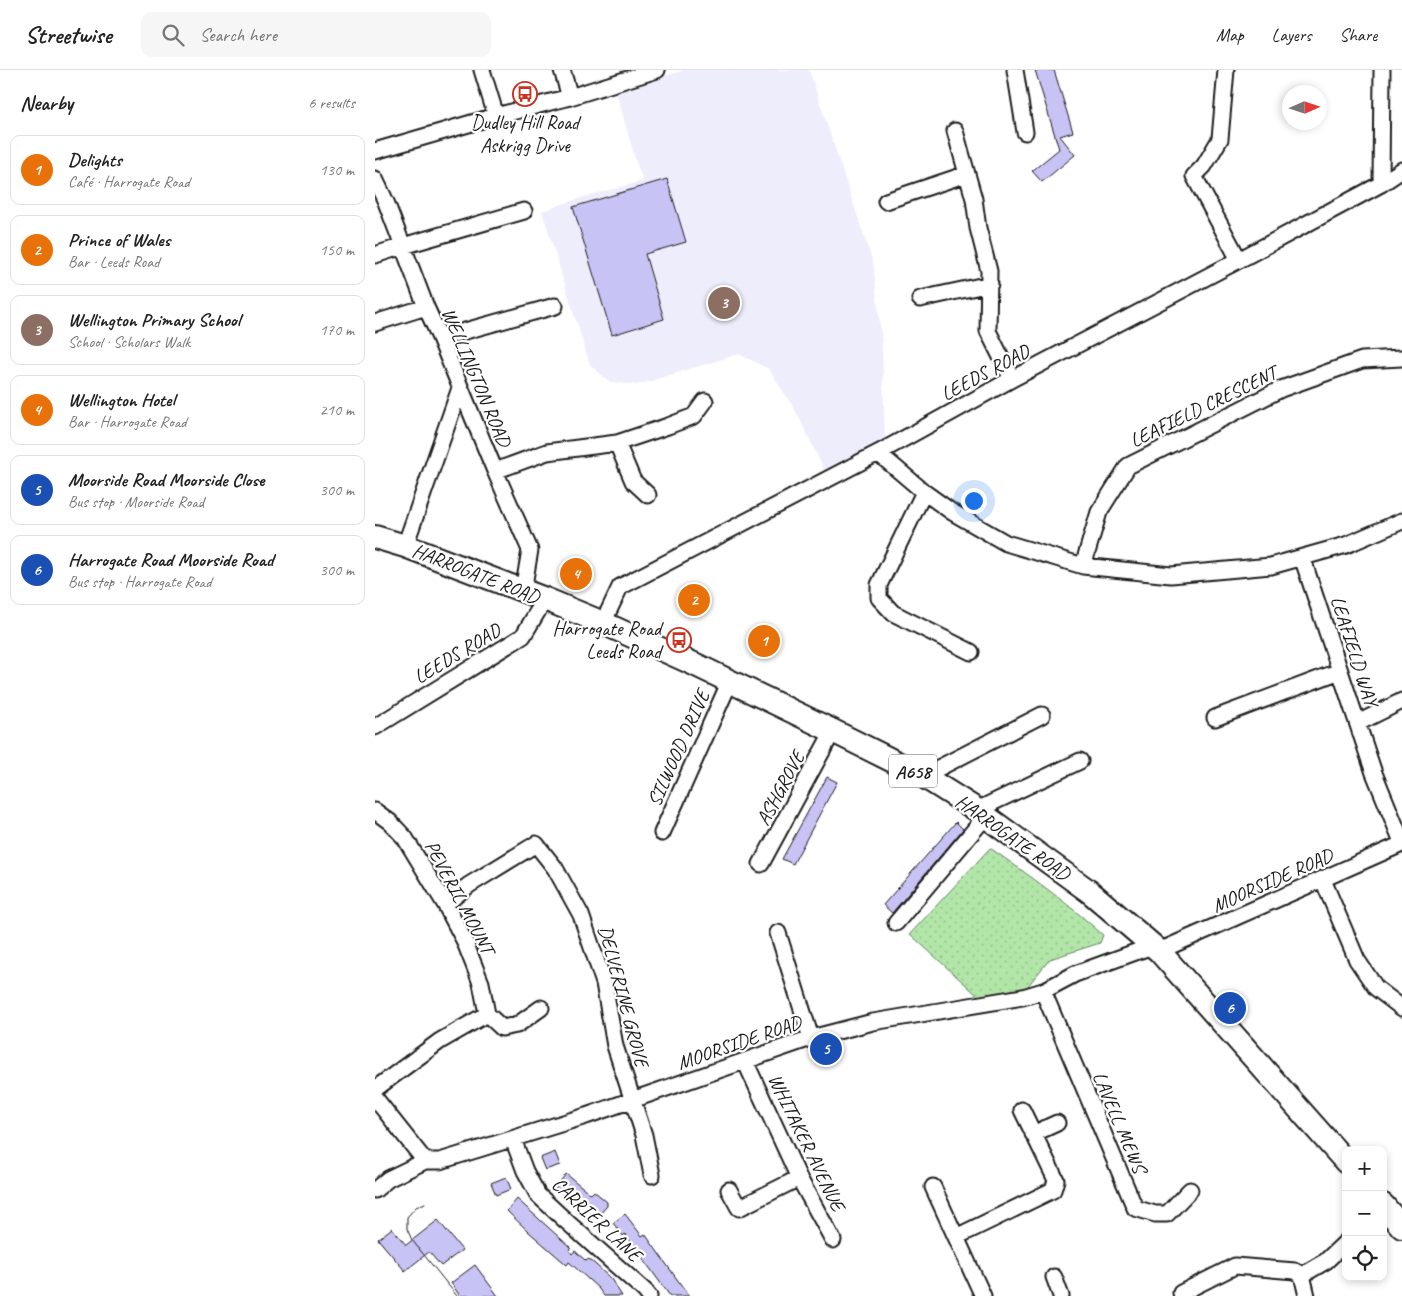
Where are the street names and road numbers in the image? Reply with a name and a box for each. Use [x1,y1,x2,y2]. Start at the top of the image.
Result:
street label: WELLINGTON ROAD [436,304,518,453]
street label: LEEDS ROAD [937,338,1035,406]
street label: LEAFIELD CRESCENT [1126,358,1284,453]
street label: HARROGATE ROAD [409,538,544,610]
street label: LEAFIELD WAY [1325,593,1385,712]
street label: LEEDS ROAD [409,617,506,689]
street label: SILWOOD DRIVE [642,683,716,810]
street label: ASHGROVE [751,744,812,830]
road number: A658 [889,754,937,788]
street label: HARROGATE ROAD [951,789,1076,887]
street label: PEVERIL MOUNT [419,836,502,962]
street label: MOORSIDE ROAD [1208,842,1339,918]
street label: DELVERINE GROVE [593,923,655,1072]
street label: MOORSIDE ROAD [674,1009,807,1075]
street label: LAVELL MEWS [1087,1068,1154,1180]
street label: WHITAKER AVENUE [763,1070,852,1217]
street label: CARRIER LANE [547,1172,649,1269]

